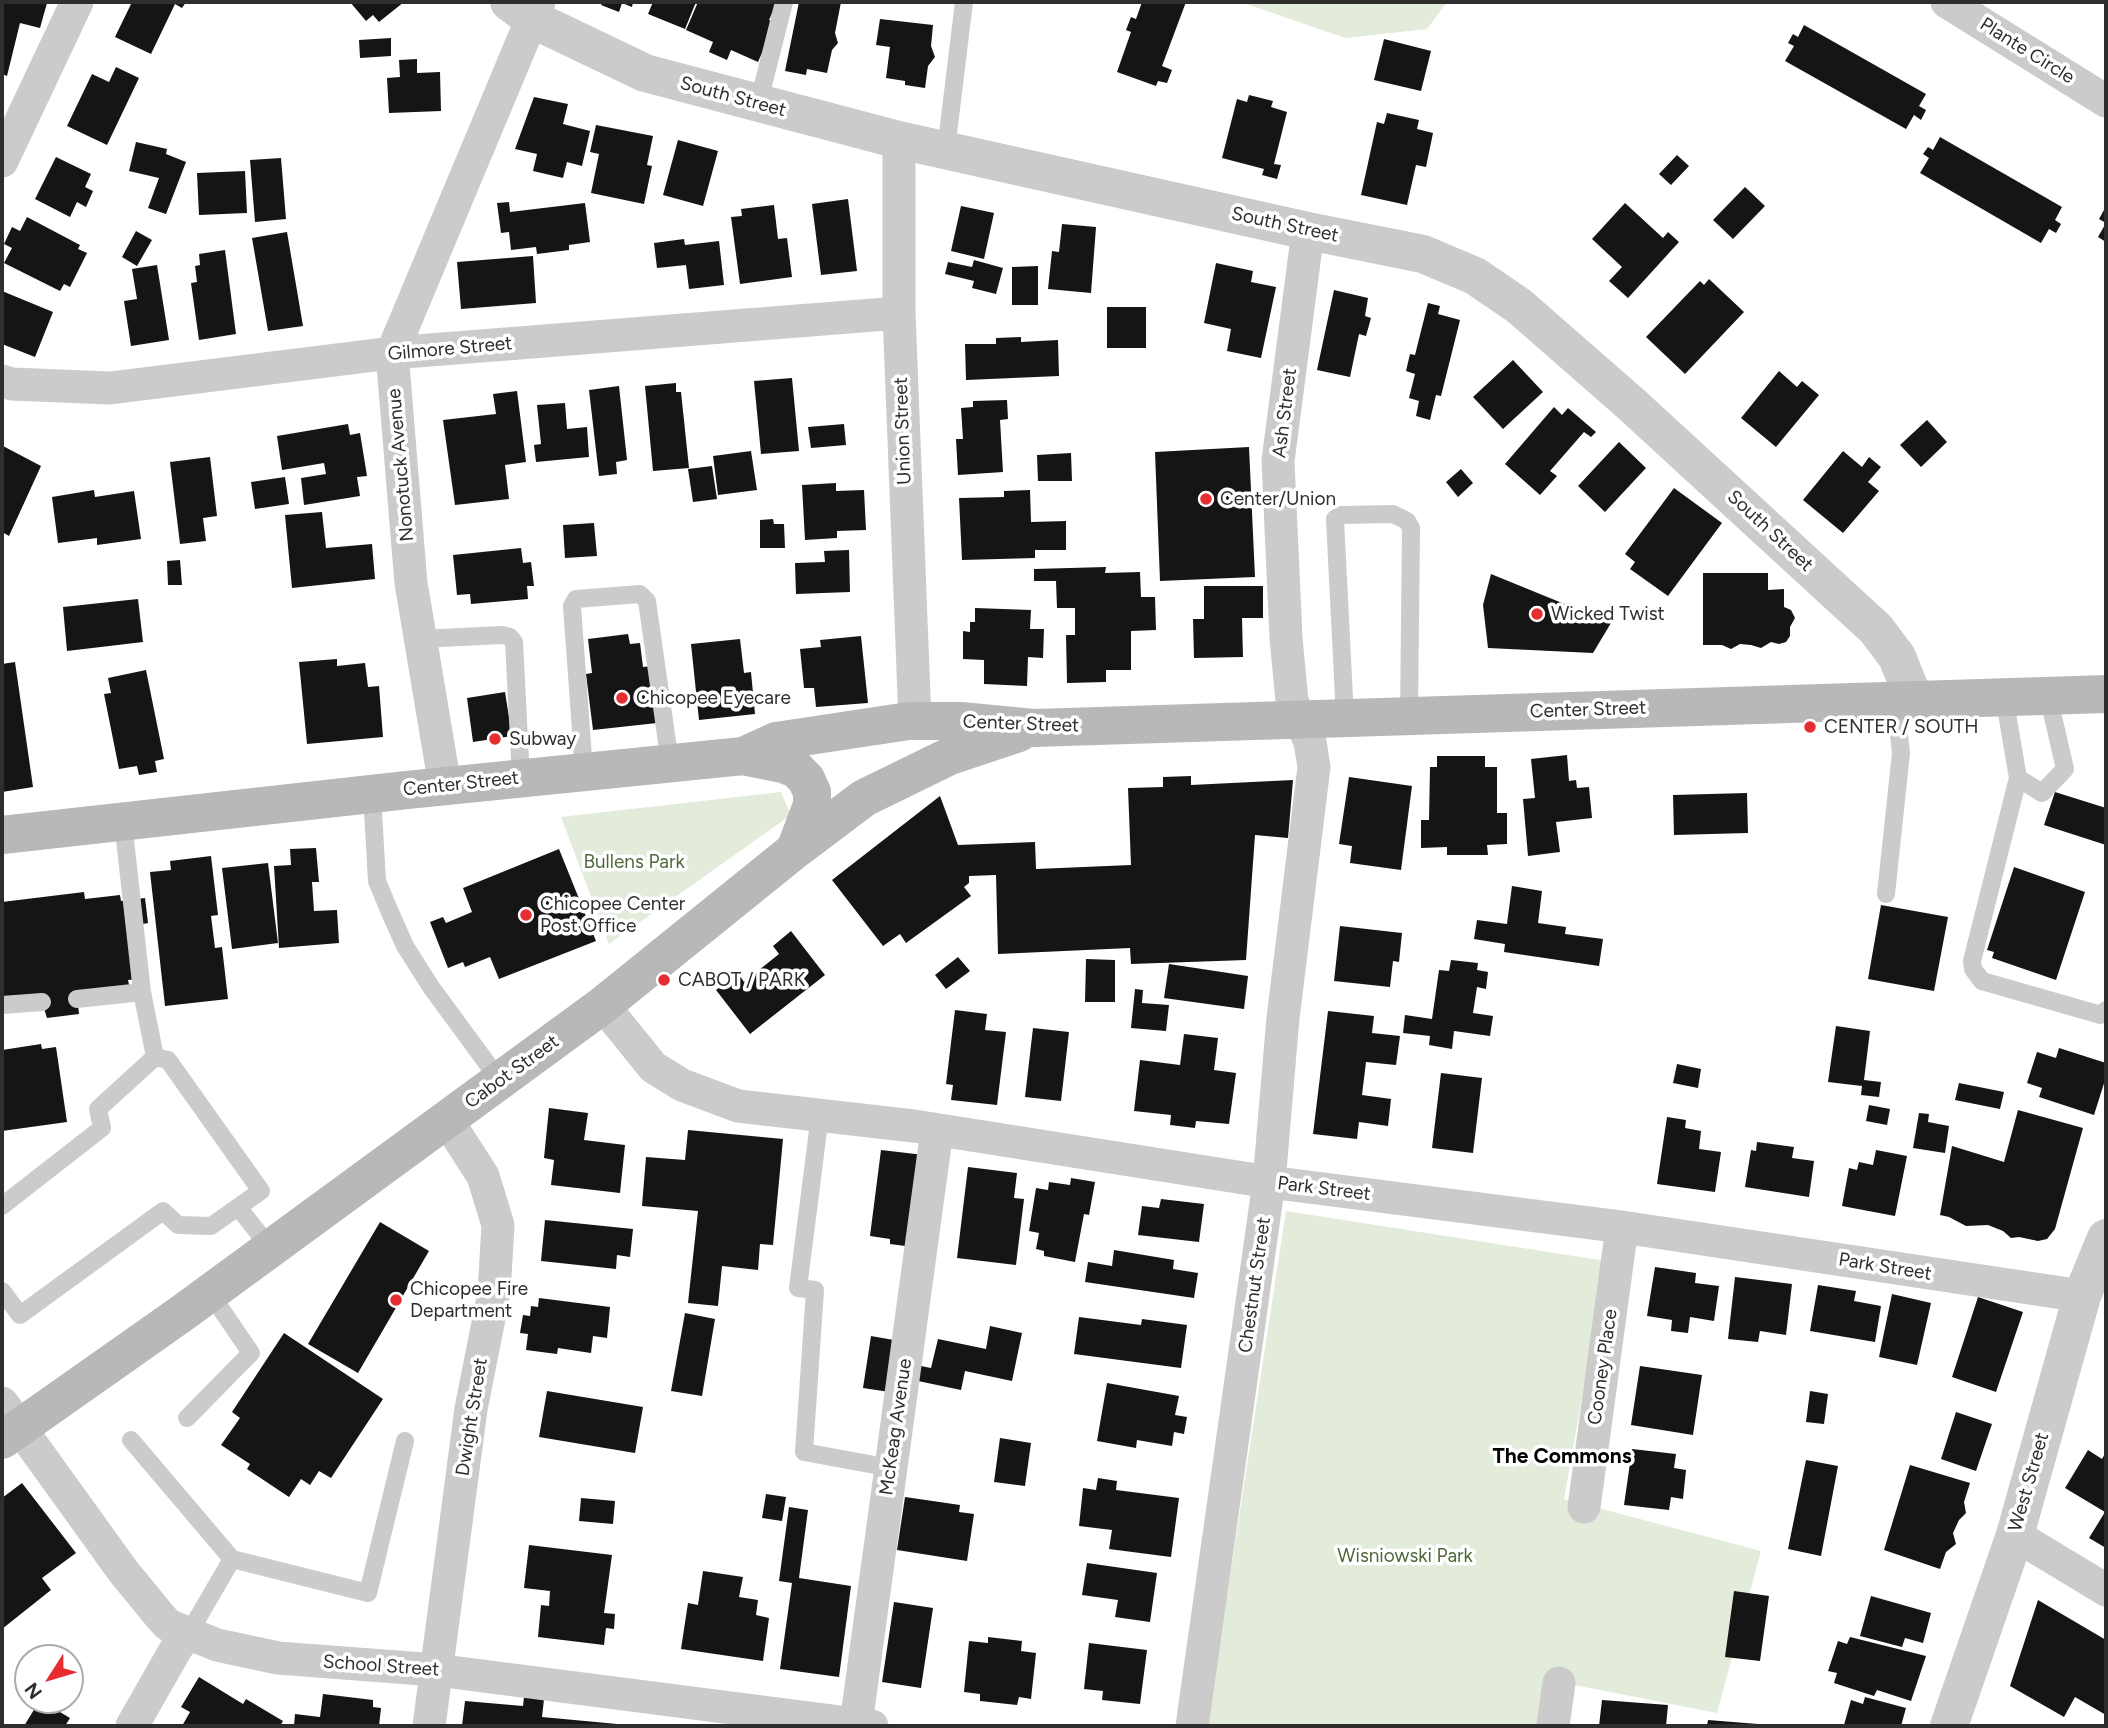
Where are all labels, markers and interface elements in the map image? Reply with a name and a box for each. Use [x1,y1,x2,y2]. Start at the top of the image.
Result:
street label: Plante Circle [1976,13,2078,89]
street label: South Street [677,72,789,122]
street label: South Street [1229,203,1341,247]
street label: Gilmore Street [387,332,513,366]
street label: Ash Street [1268,367,1302,459]
street label: Union Street [890,377,916,485]
street label: Nonotuck Avenue [383,388,419,542]
street label: South Street [1722,486,1818,576]
place label: Center/Union [1220,488,1336,510]
marker: Center/Union [1198,491,1214,507]
place label: Wicked Twist [1551,603,1665,625]
marker: Wicked Twist [1529,606,1545,622]
place label: Chicopee Eyecare [636,687,791,709]
marker: Chicopee Eyecare [614,690,630,706]
street label: Center Street [1529,697,1647,723]
street label: Center Street [962,711,1080,737]
place label: CENTER / SOUTH [1824,716,1978,738]
marker: CENTER / SOUTH [1802,719,1818,735]
place label: Subway [509,728,576,750]
marker: Subway [487,731,503,747]
street label: Center Street [402,767,520,801]
park label: Bullens Park [583,851,685,873]
place label: Chicopee Center Post Office [540,893,685,937]
marker: Chicopee Center Post Office [518,907,534,923]
place label: CABOT / PARK [678,969,805,991]
marker: CABOT / PARK [656,972,672,988]
street label: Cabot Street [461,1030,563,1114]
street label: Park Street [1276,1172,1372,1206]
street label: Chestnut Street [1234,1216,1276,1354]
street label: Park Street [1837,1248,1933,1286]
place label: Chicopee Fire Department [410,1278,528,1322]
marker: Chicopee Fire Department [388,1292,404,1308]
street label: Cooney Place [1584,1308,1622,1426]
street label: Dwight Street [451,1356,493,1478]
street label: McKeag Avenue [875,1357,917,1497]
street label: West Street [2004,1430,2054,1534]
district label: The Commons [1493,1444,1631,1470]
park label: Wisniowski Park [1337,1545,1473,1567]
north arrow [14,1644,84,1714]
street label: School Street [322,1651,440,1681]
text: N [20,1678,47,1704]

